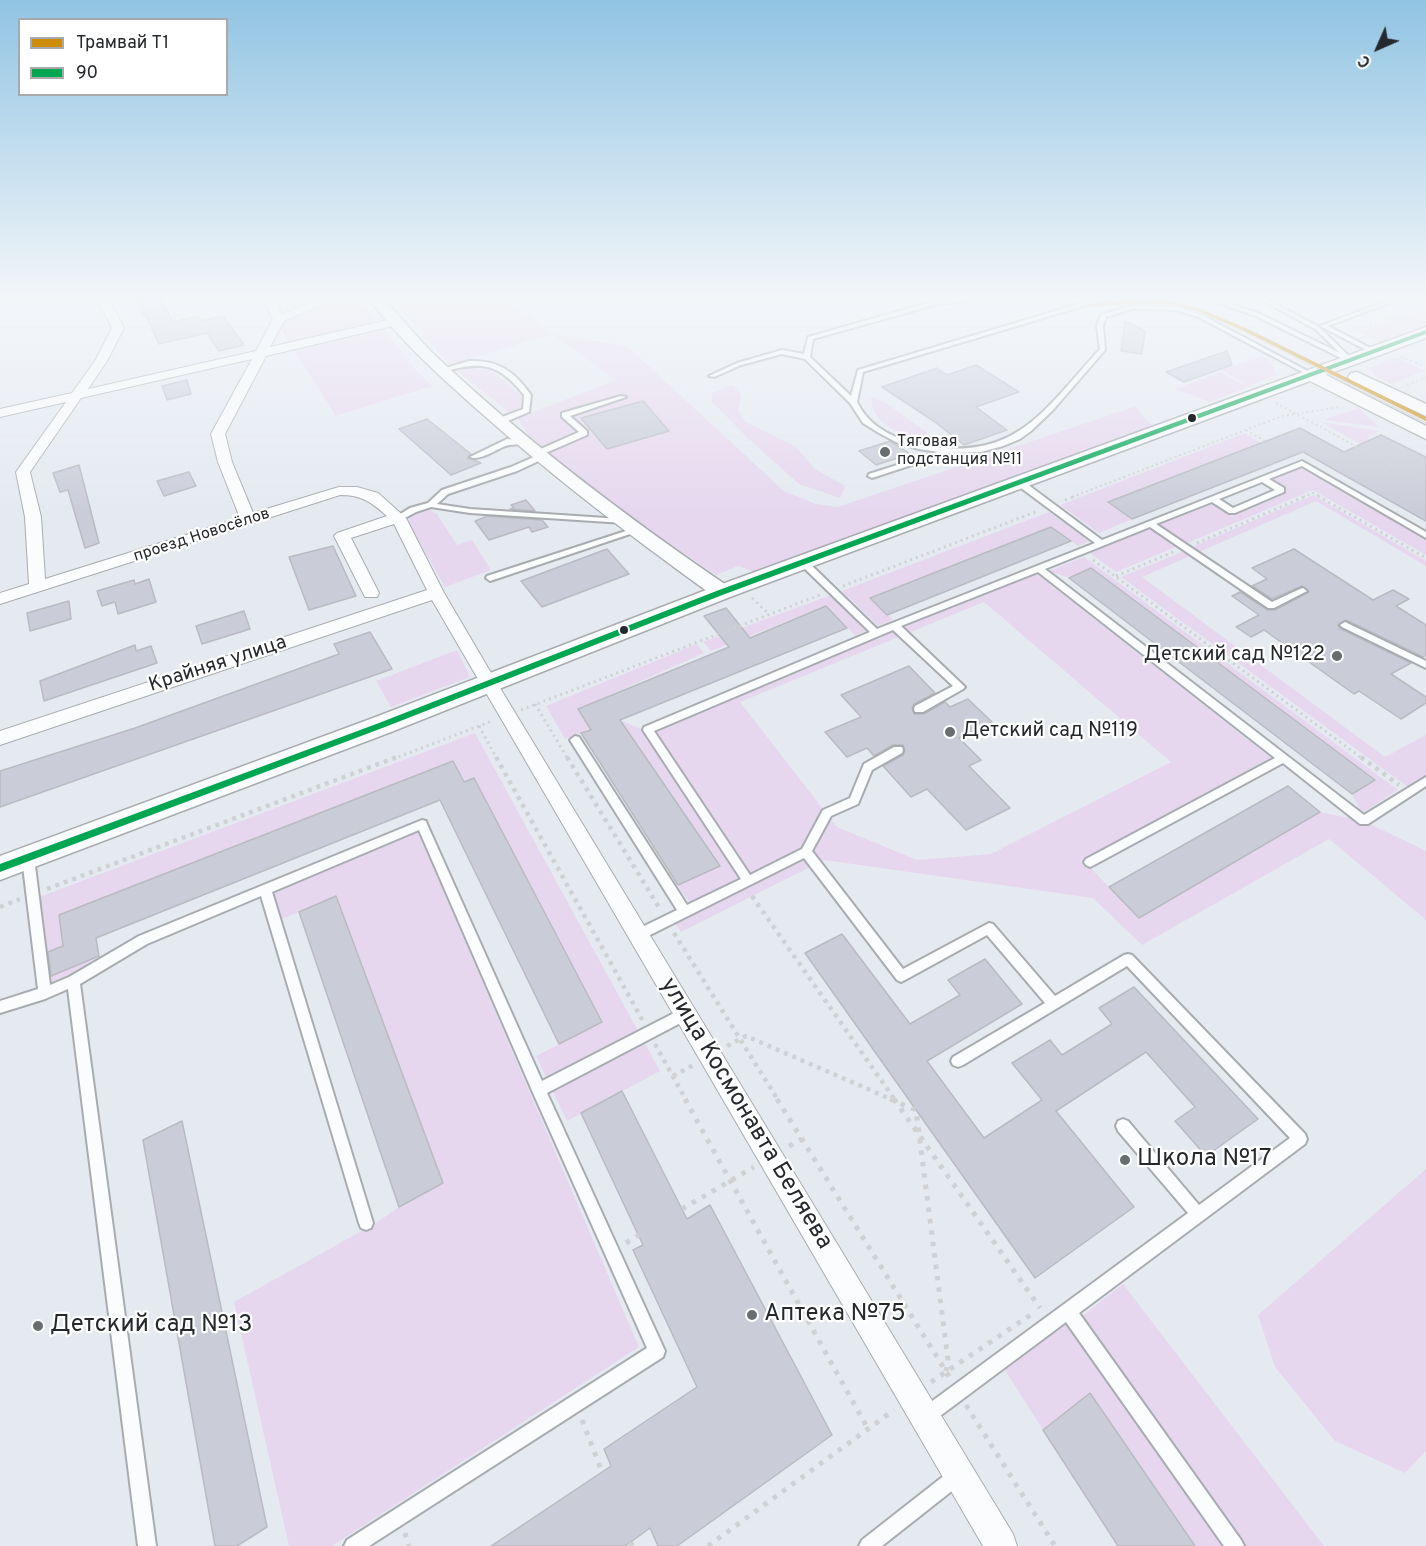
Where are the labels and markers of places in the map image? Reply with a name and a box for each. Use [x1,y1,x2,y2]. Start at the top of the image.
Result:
unlabelled marker [1186,412,1198,424]
place label: Тяговая подстанция №11 [897,433,1022,471]
marker: Тяговая подстанция №11 [878,445,892,459]
unlabelled marker [618,624,630,636]
place label: Детский сад №122 [1144,644,1325,668]
marker: Детский сад №122 [1330,649,1344,663]
place label: Детский сад №119 [962,720,1138,744]
marker: Детский сад №119 [943,725,957,739]
place label: Школа №17 [1137,1146,1272,1174]
marker: Школа №17 [1118,1153,1132,1167]
place label: Аптека №75 [764,1301,906,1329]
marker: Аптека №75 [745,1308,759,1322]
place label: Детский сад №13 [50,1312,252,1340]
marker: Детский сад №13 [31,1319,45,1333]

